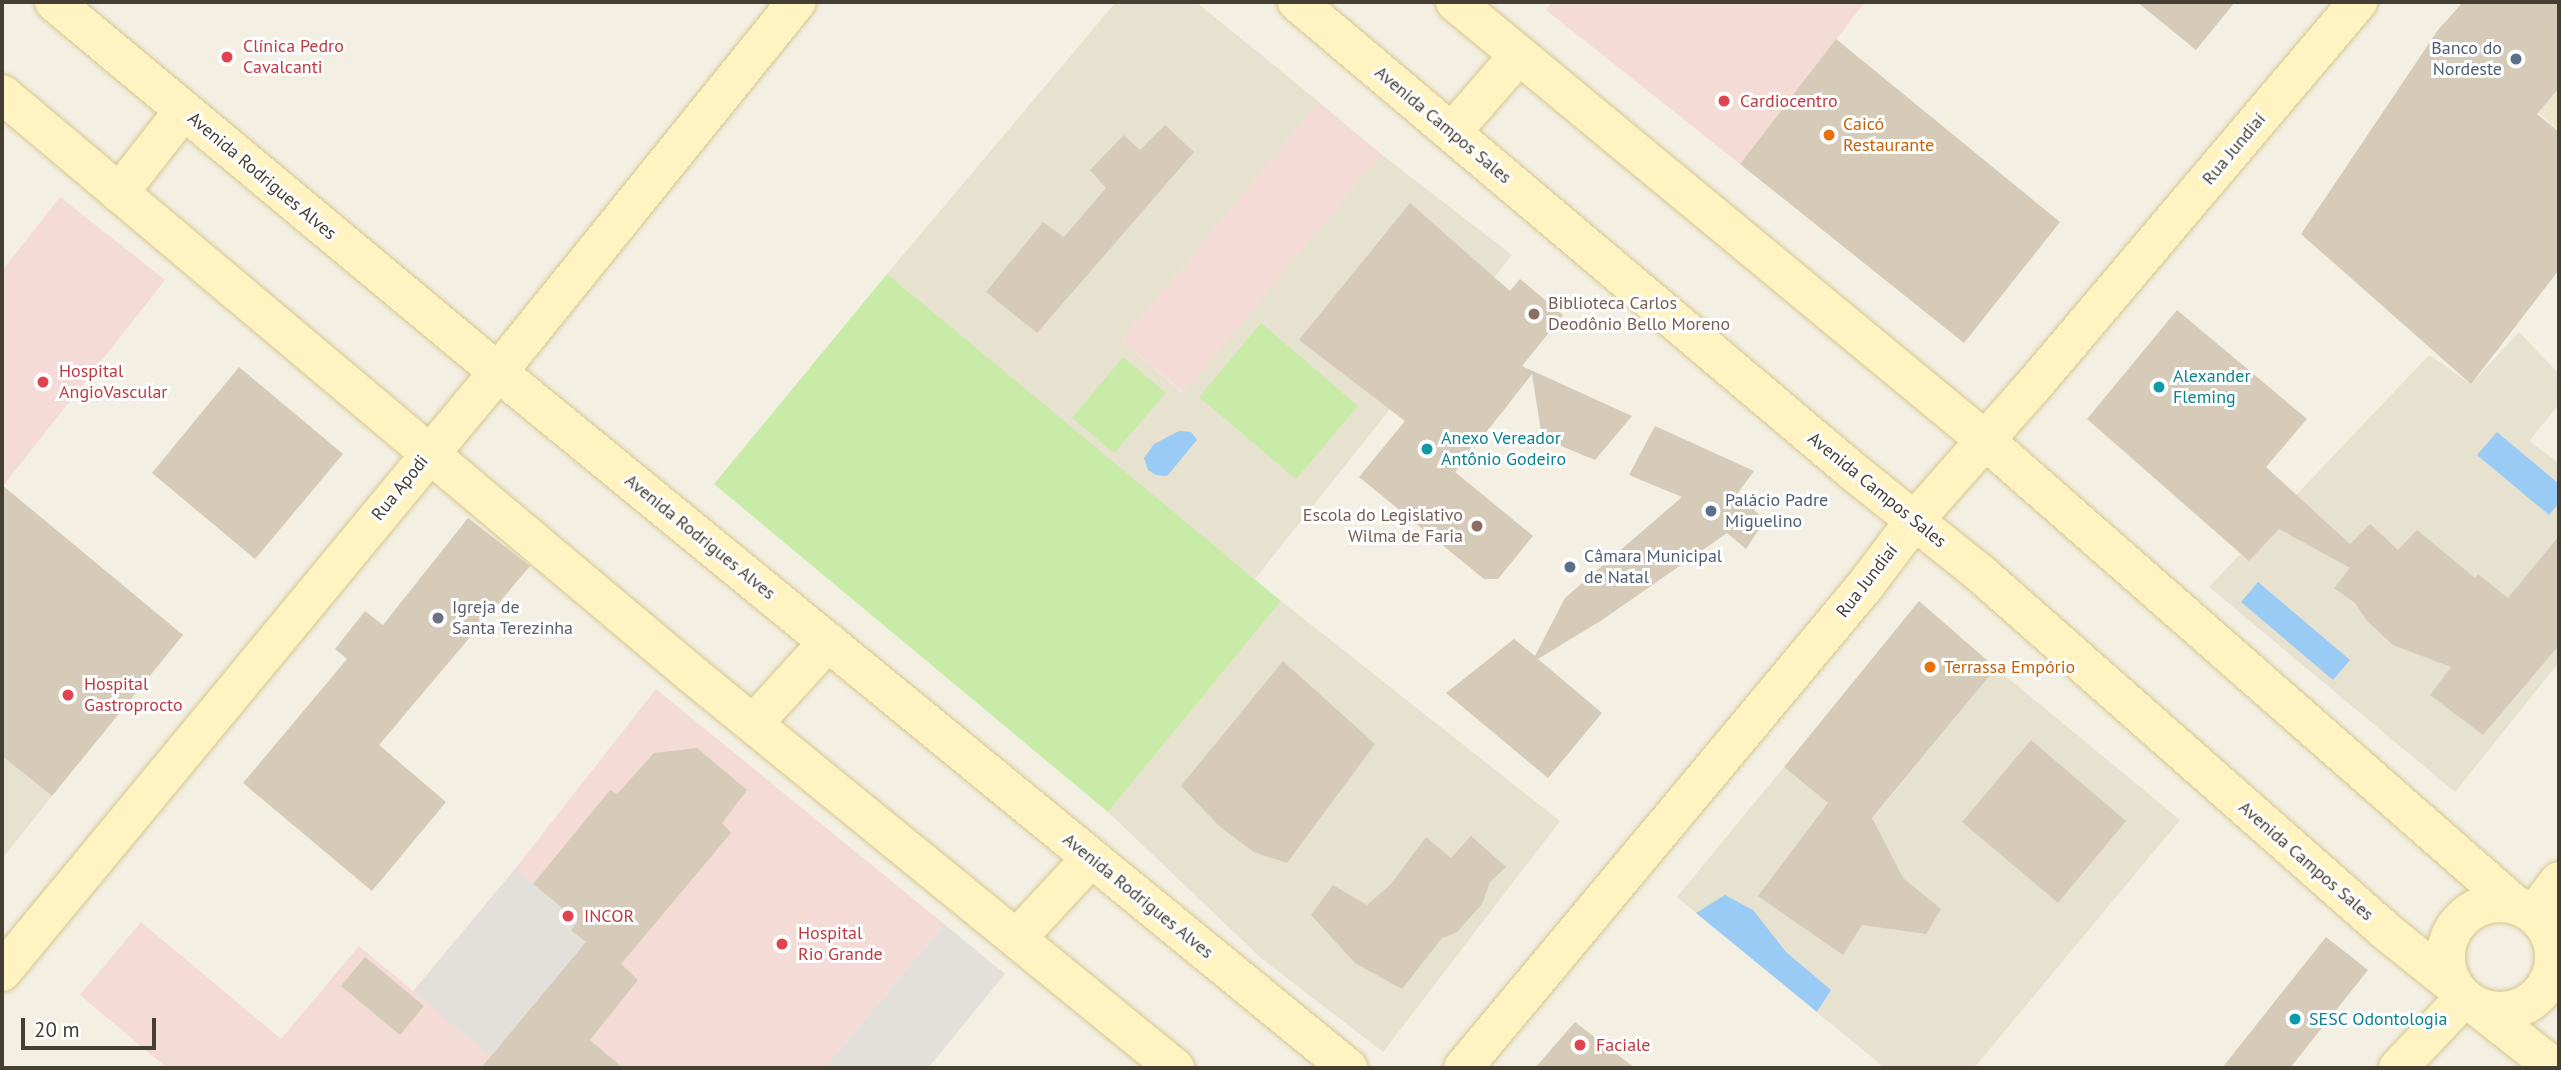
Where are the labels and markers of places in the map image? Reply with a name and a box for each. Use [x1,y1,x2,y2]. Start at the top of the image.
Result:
place label: Clínica Pedro Cavalcanti [243,36,344,78]
place label: Banco do Nordeste [2431,38,2502,80]
marker: Clínica Pedro Cavalcanti [217,47,237,67]
marker: Banco do Nordeste [2508,51,2524,67]
place label: Cardiocentro [1740,90,1838,112]
marker: Cardiocentro [1714,91,1734,111]
place label: Caicó Restaurante [1843,114,1934,156]
marker: Caicó Restaurante [1821,127,1837,143]
place label: Biblioteca Carlos Deodônio Bello Moreno [1548,293,1730,336]
marker: Biblioteca Carlos Deodônio Bello Moreno [1526,306,1542,322]
place label: Hospital AngioVascular [59,361,167,404]
place label: Alexander Fleming [2173,366,2251,408]
marker: Hospital AngioVascular [33,372,53,392]
marker: Alexander Fleming [2151,379,2167,395]
place label: Anexo Vereador Antônio Godeiro [1441,428,1566,471]
marker: Anexo Vereador Antônio Godeiro [1419,441,1435,457]
place label: Palácio Padre Miguelino [1725,490,1828,532]
marker: Palácio Padre Miguelino [1703,503,1719,519]
place label: Escola do Legislativo Wilma de Faria [1303,505,1463,548]
marker: Escola do Legislativo Wilma de Faria [1469,518,1485,534]
place label: Câmara Municipal de Natal [1584,546,1722,588]
marker: Câmara Municipal de Natal [1562,559,1578,575]
place label: Igreja de Santa Terezinha [452,597,574,640]
marker: Igreja de Santa Terezinha [430,610,446,626]
place label: Terrassa Empório [1944,656,2075,678]
marker: Terrassa Empório [1922,659,1938,675]
place label: Hospital Gastroprocto [84,674,183,716]
marker: Hospital Gastroprocto [58,685,78,705]
place label: INCOR [584,905,634,927]
marker: INCOR [558,906,578,926]
place label: Hospital Rio Grande [798,923,883,965]
marker: Hospital Rio Grande [772,934,792,954]
place label: SESC Odontologia [2309,1008,2448,1030]
marker: SESC Odontologia [2287,1011,2303,1027]
place label: Faciale [1596,1034,1651,1056]
marker: Faciale [1570,1035,1590,1055]

